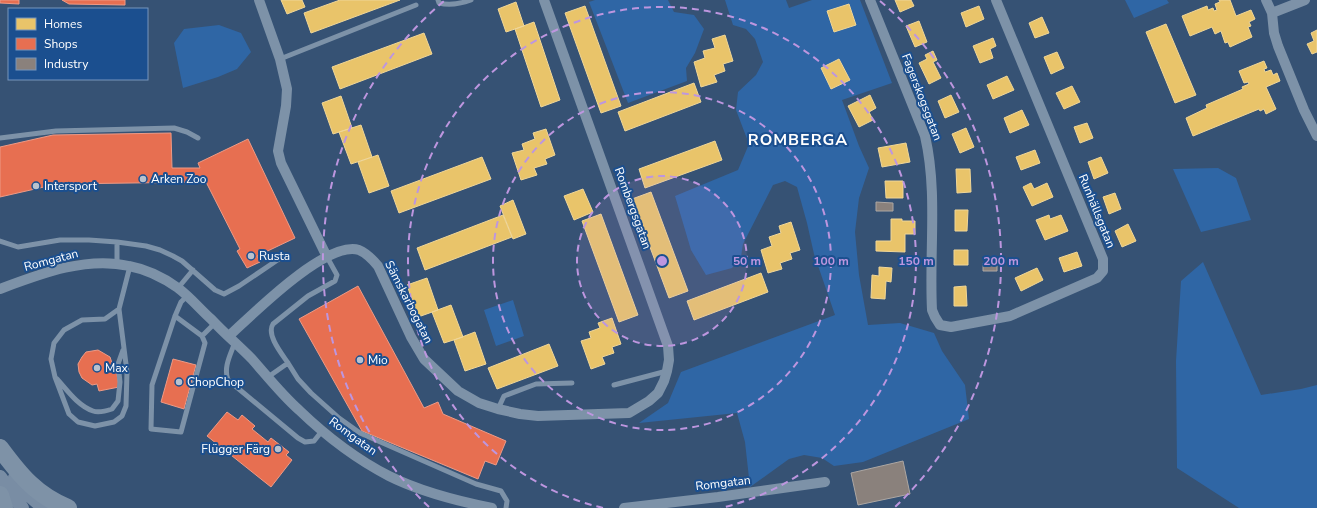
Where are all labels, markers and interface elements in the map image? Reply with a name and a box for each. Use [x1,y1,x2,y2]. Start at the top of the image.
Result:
legend [8,8,148,80]
text: Homes [44,16,82,32]
text: Shops [44,36,78,52]
street label: Fagerskogsgatan [898,51,946,143]
text: Industry [44,56,89,72]
district label: ROMBERGA [748,129,848,151]
street label: Rombergsgatan [611,165,655,251]
place label: Arken Zoo [151,171,207,187]
street label: Runhällsgatan [1075,172,1119,250]
marker: Arken Zoo [138,174,148,184]
place label: Intersport [44,178,98,194]
marker: Intersport [31,181,41,191]
street label: Romgatan [22,245,80,275]
place label: Rusta [259,248,290,264]
marker: Rusta [246,251,256,261]
text: 50 m [733,253,761,269]
text: 100 m [813,253,849,269]
text: 150 m [898,253,934,269]
text: 200 m [983,253,1019,269]
centre of rings [655,254,669,268]
street label: Sämskarbogatan [381,258,437,346]
place label: Mio [368,352,388,368]
marker: Mio [355,355,365,365]
place label: Max [105,360,129,376]
marker: Max [92,363,102,373]
place label: ChopChop [187,374,244,390]
marker: ChopChop [174,377,184,387]
street label: Romgatan [326,413,380,459]
place label: Flügger Färg [201,441,270,457]
marker: Flügger Färg [273,444,283,454]
street label: Romgatan [694,472,752,494]

